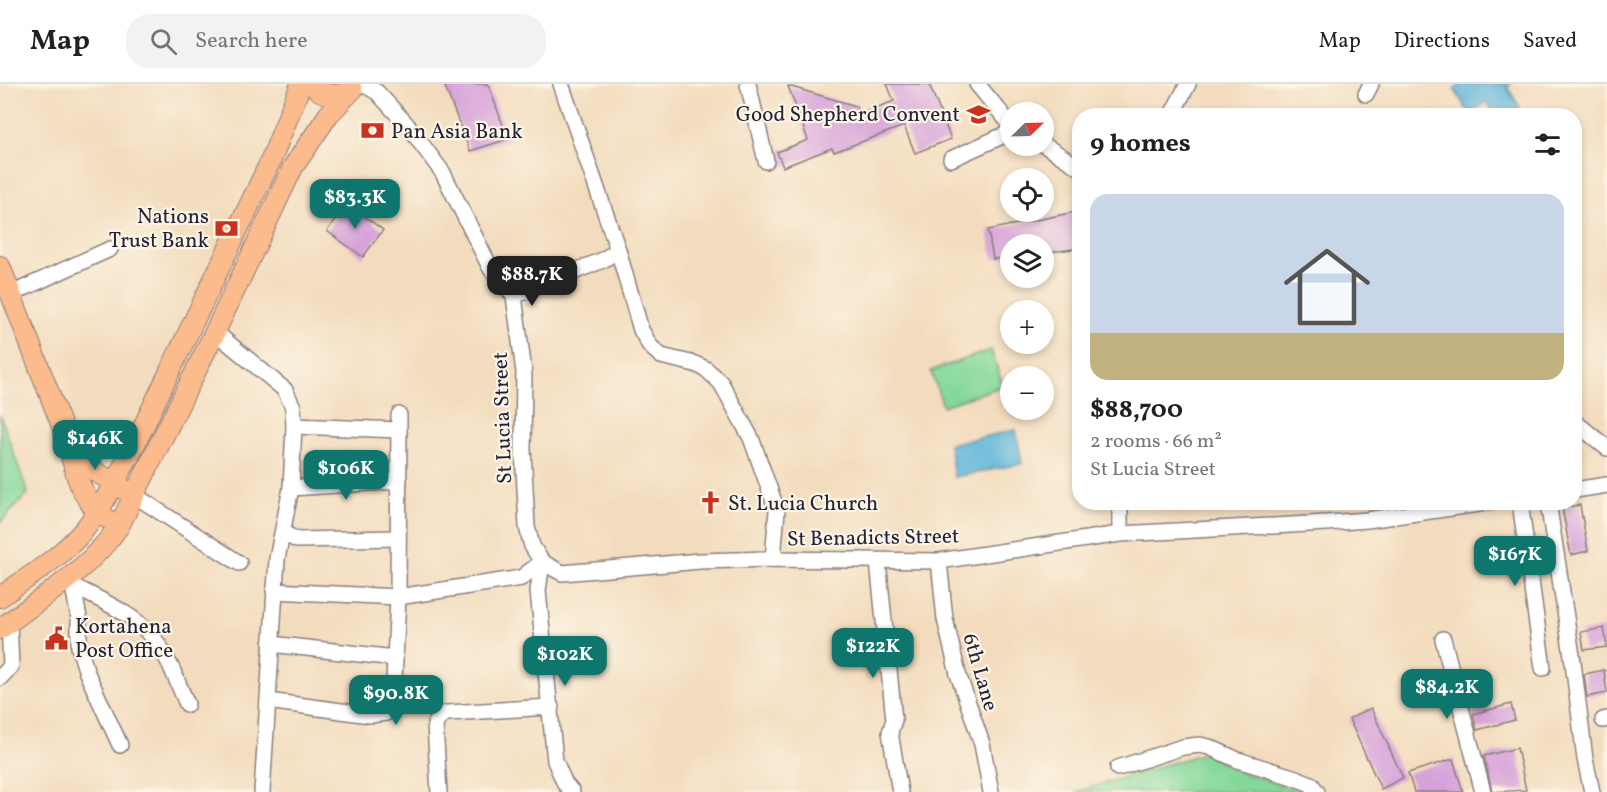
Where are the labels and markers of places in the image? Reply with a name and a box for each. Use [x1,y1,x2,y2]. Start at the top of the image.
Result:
place label: Good Shepherd Convent [736,101,960,130]
school or university icon: Good Shepherd Convent [965,101,991,127]
bank icon: Pan Asia Bank [360,118,386,144]
place label: Pan Asia Bank [391,118,523,147]
pin: $83.3K [306,179,404,230]
place label: Nations Trust Bank [109,203,210,256]
bank icon: Nations Trust Bank [214,215,240,241]
pin: $88.7K [483,256,581,307]
pin: $146K [53,420,137,471]
pin: $106K [304,450,388,501]
church icon: St. Lucia Church [697,490,723,516]
place label: St. Lucia Church [728,490,878,519]
pin: $167K [1473,536,1557,587]
place label: Kortahena Post Office [75,613,173,666]
public building icon: Kortahena Post Office [44,625,70,651]
pin: $122K [831,628,915,679]
pin: $102K [523,636,607,687]
pin: $84.2K [1398,669,1496,720]
pin: $90.8K [347,675,445,726]

